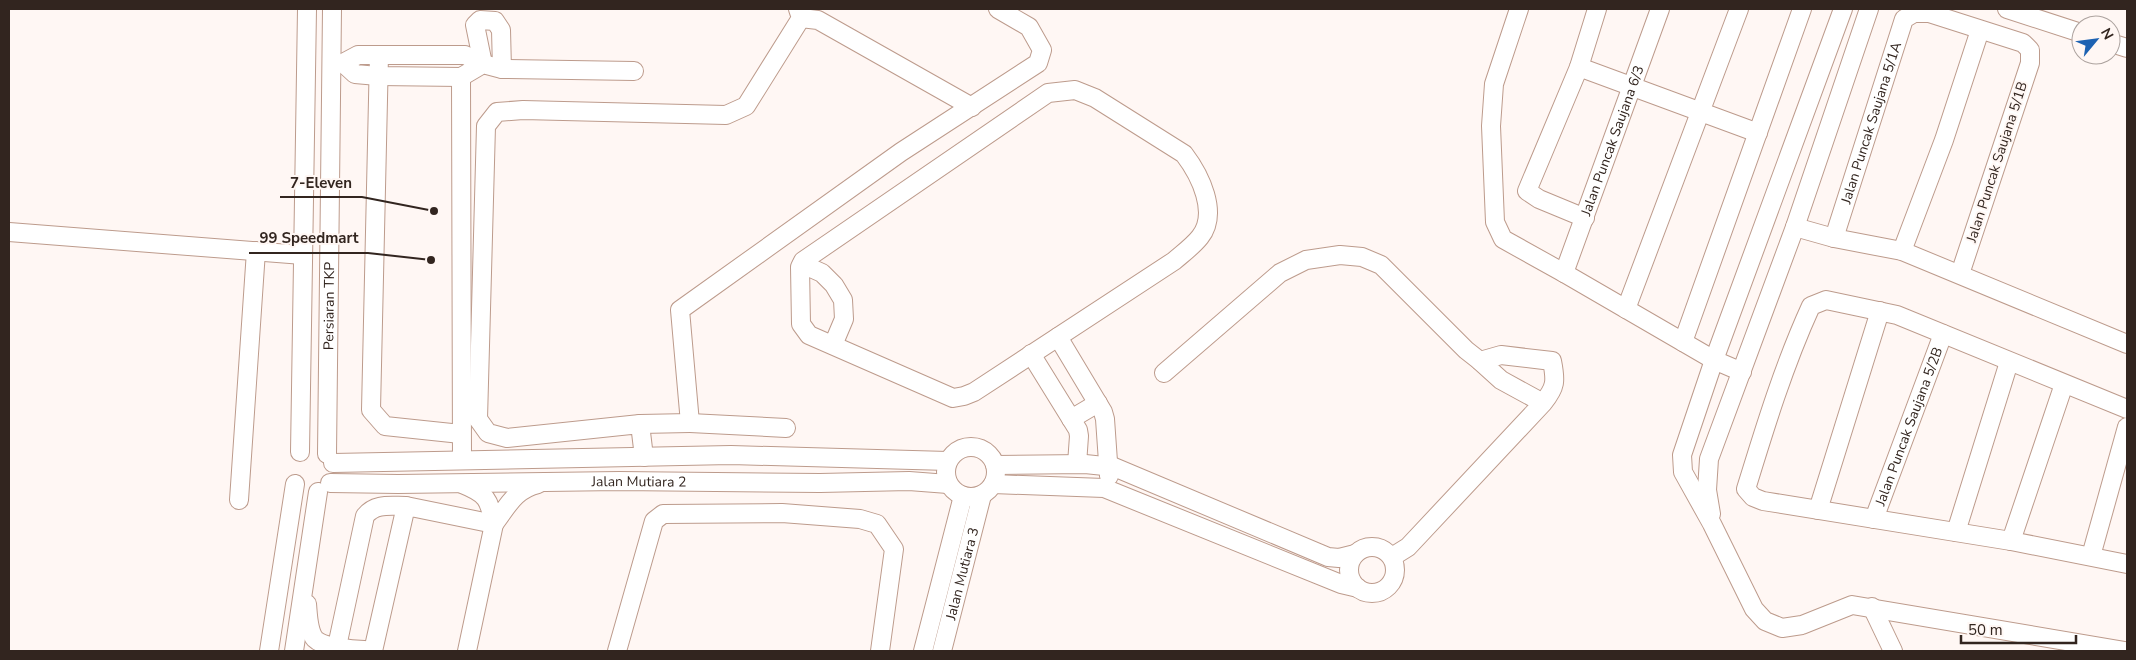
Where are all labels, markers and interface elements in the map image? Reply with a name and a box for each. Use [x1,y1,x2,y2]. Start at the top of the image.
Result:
north arrow [2071,15,2121,65]
text: N [2096,25,2118,43]
street label: Jalan Puncak Saujana 5/1A [1836,39,1906,207]
street label: Jalan Puncak Saujana 6/3 [1576,63,1648,219]
street label: Jalan Puncak Saujana 5/1B [1962,79,2032,246]
callout: 7-Eleven [280,167,362,197]
text: 7-Eleven [290,173,352,193]
callout: 99 Speedmart [249,223,368,253]
text: 99 Speedmart [259,228,359,248]
street label: Persiaran TKP [319,262,339,350]
street label: Jalan Puncak Saujana 5/2B [1870,344,1947,509]
street label: Jalan Mutiara 2 [590,471,687,491]
street label: Jalan Mutiara 3 [941,525,983,623]
scale bar [1961,612,2076,644]
text: 50 m [1968,620,2003,640]

